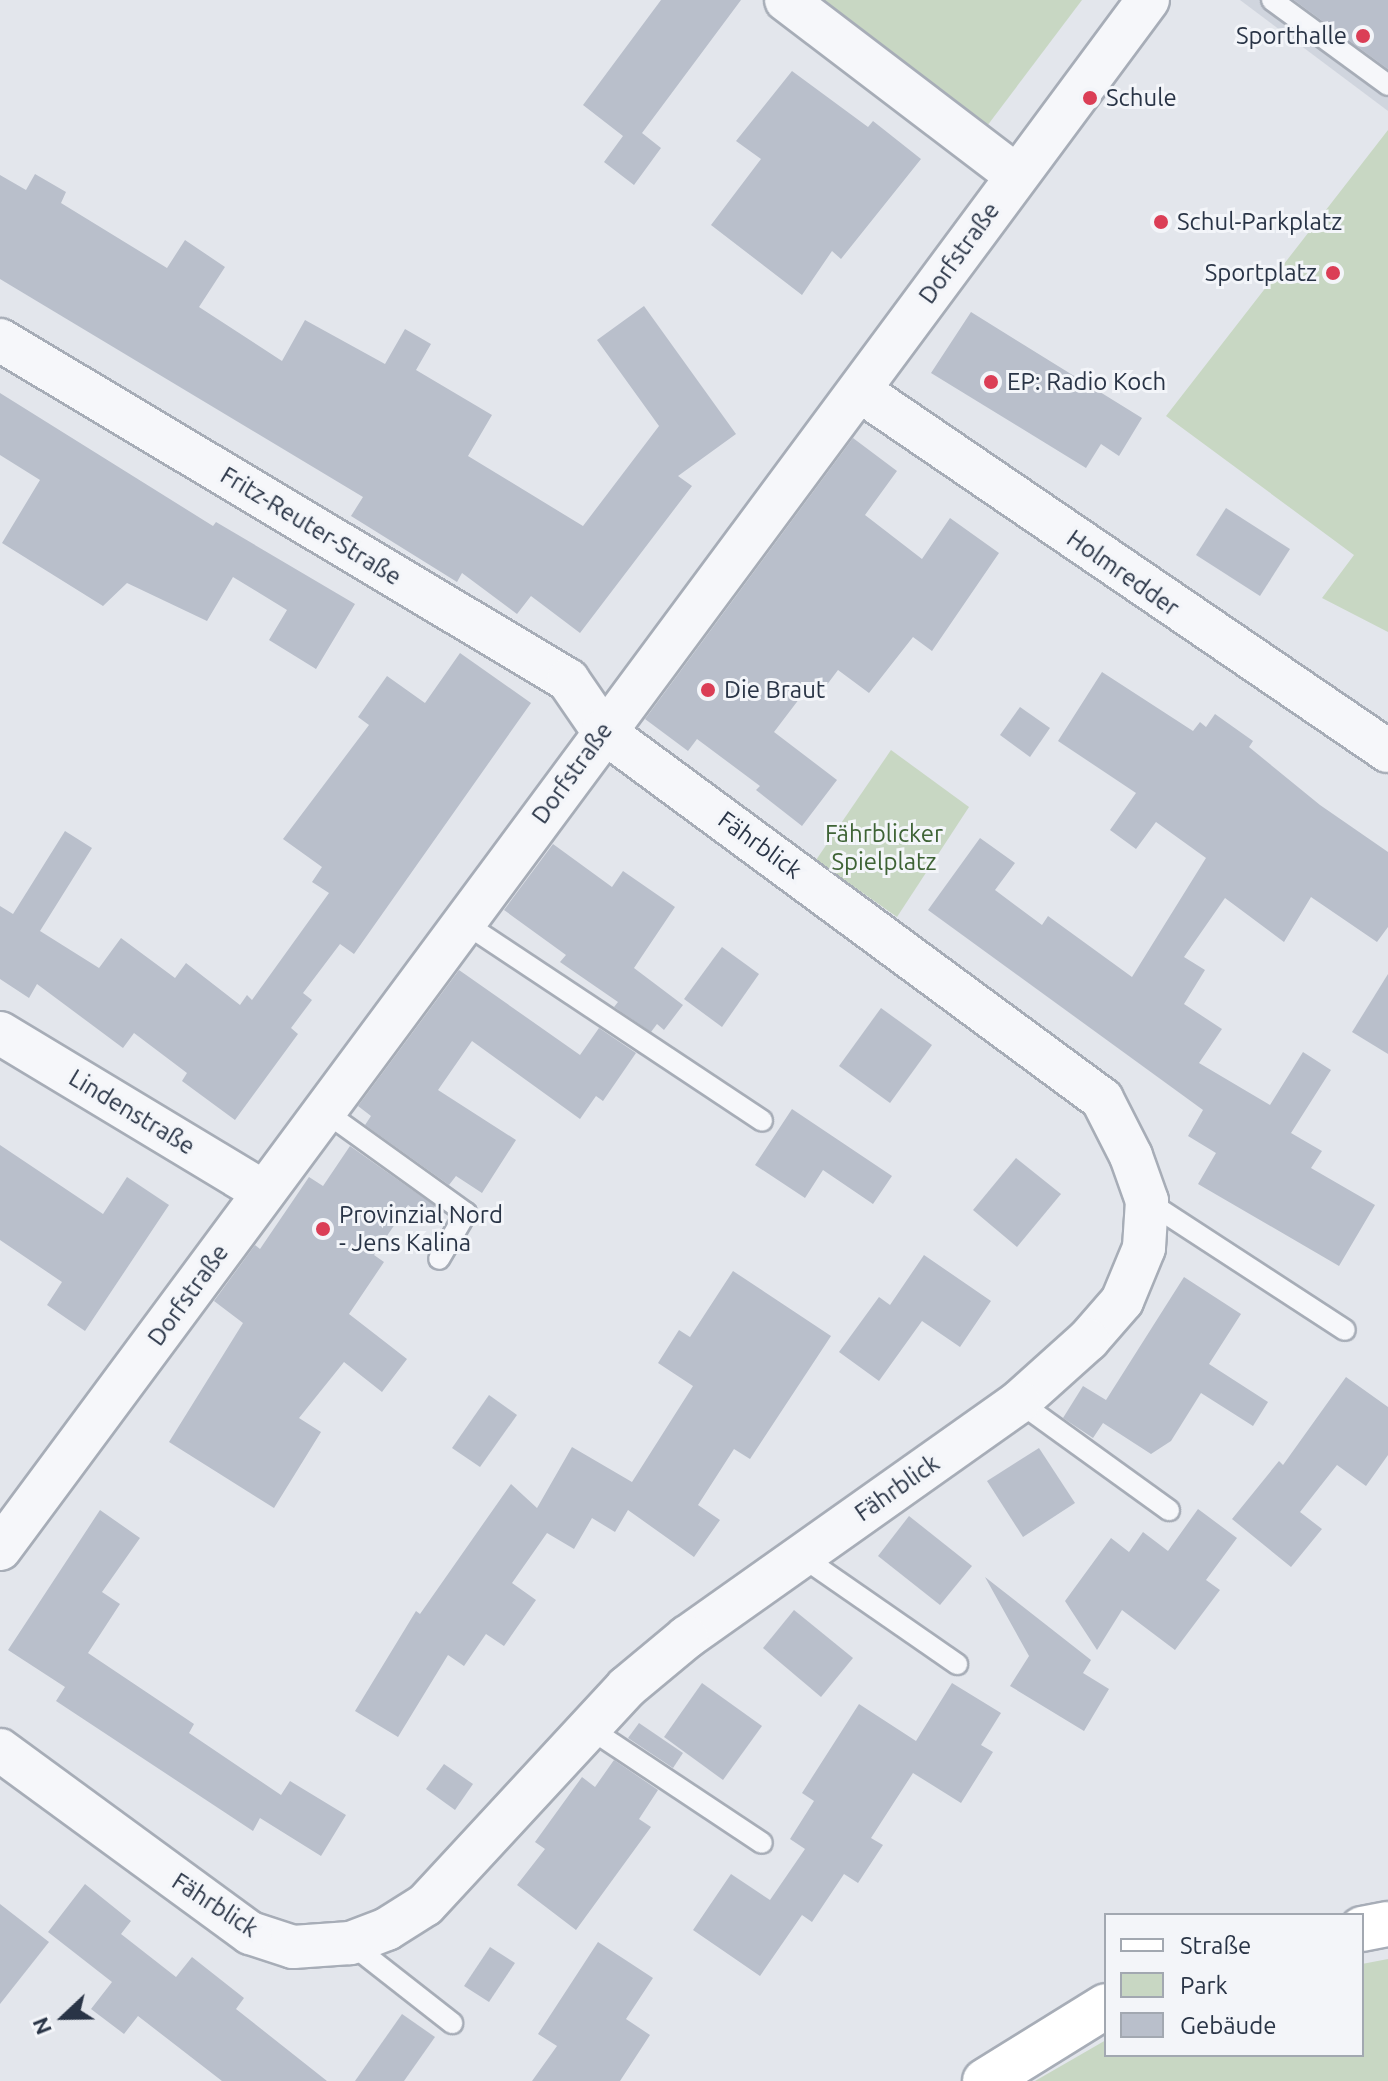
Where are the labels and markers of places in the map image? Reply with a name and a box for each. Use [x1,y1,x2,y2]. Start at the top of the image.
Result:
place label: Sporthalle [1236,22,1347,50]
marker: Sporthalle [1354,27,1372,45]
place label: Schule [1106,84,1177,112]
marker: Schule [1081,89,1099,107]
place label: Schul-Parkplatz [1177,208,1342,236]
marker: Schul-Parkplatz [1152,213,1170,231]
place label: Sportplatz [1205,259,1317,287]
marker: Sportplatz [1324,264,1342,282]
place label: EP: Radio Koch [1007,368,1166,396]
marker: EP: Radio Koch [982,373,1000,391]
place label: Die Braut [724,676,825,704]
marker: Die Braut [699,681,717,699]
place label: Provinzial Nord - Jens Kalina [339,1201,503,1257]
marker: Provinzial Nord - Jens Kalina [314,1220,332,1238]

